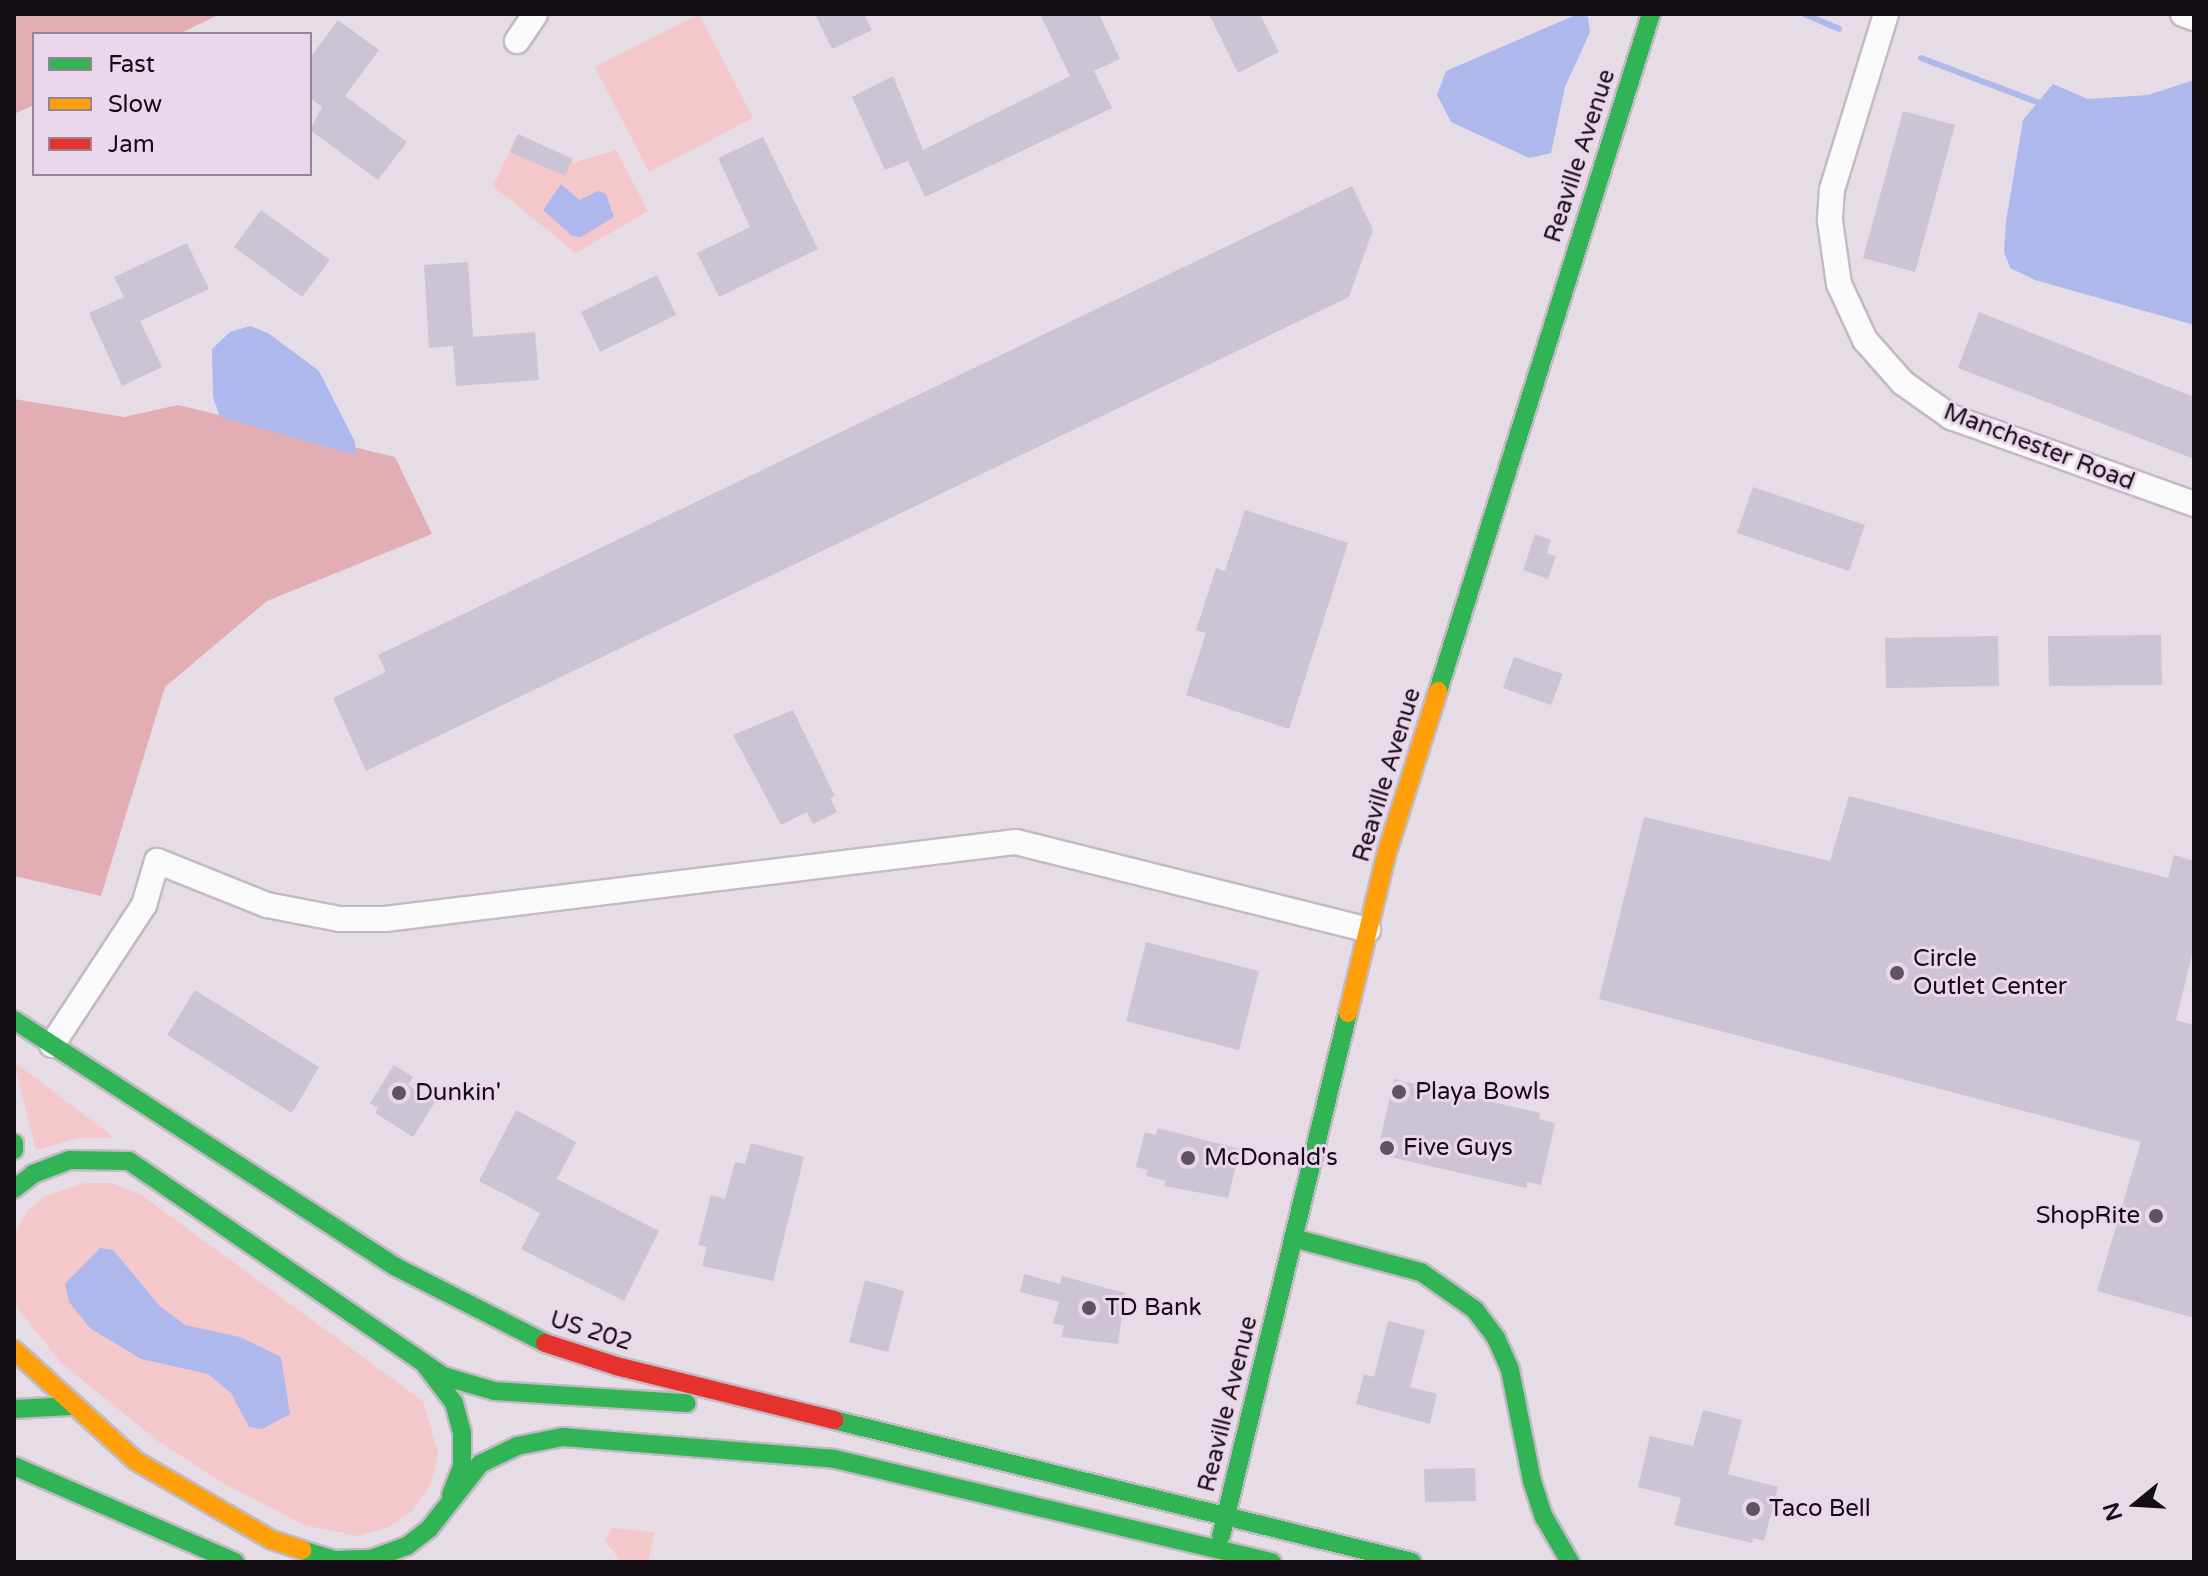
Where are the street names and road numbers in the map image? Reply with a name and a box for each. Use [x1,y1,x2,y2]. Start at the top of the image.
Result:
street label: Reaville Avenue [1538,66,1622,246]
street label: Manchester Road [1940,397,2138,497]
street label: Reaville Avenue [1347,685,1427,865]
street label: US 202 [546,1305,636,1357]
street label: Reaville Avenue [1192,1313,1264,1495]

